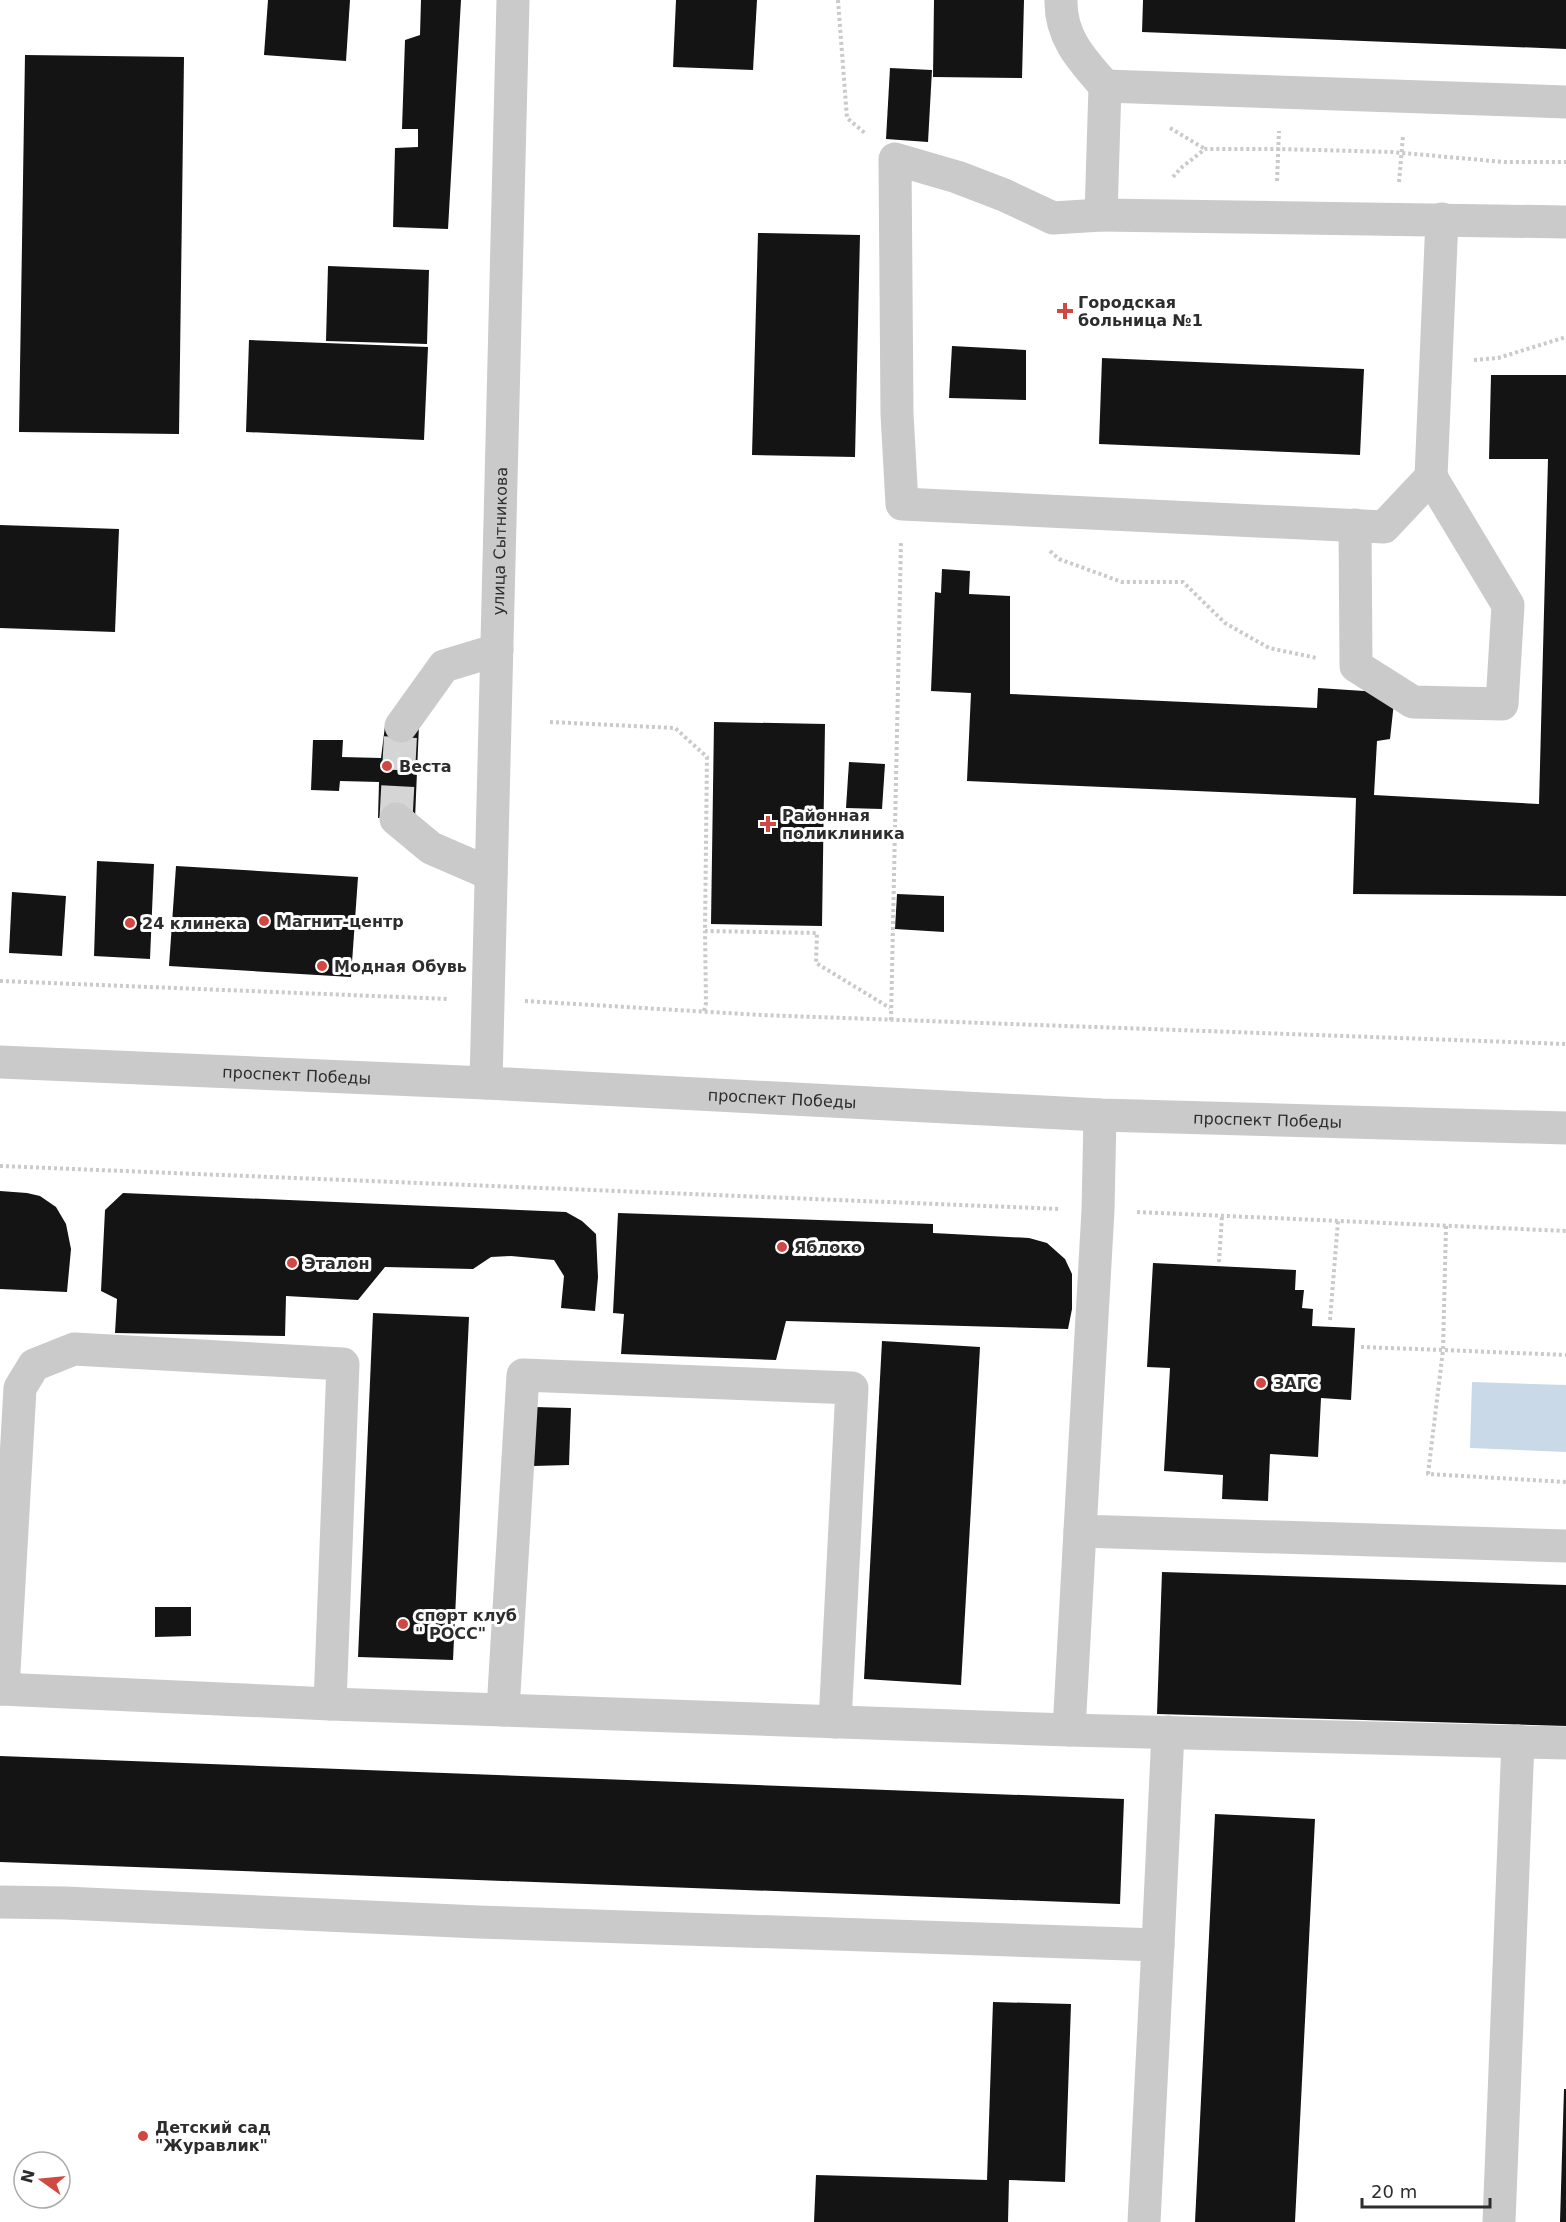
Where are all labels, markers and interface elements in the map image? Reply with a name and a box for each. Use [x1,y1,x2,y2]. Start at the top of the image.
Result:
place label: Городская больница №1 [1078,293,1203,330]
marker: Городская больница №1 [1056,302,1074,320]
street label: улица Сытникова [489,467,511,616]
place label: Веста [399,757,452,776]
marker: Веста [380,759,394,773]
place label: Районная поликлиника [782,806,905,843]
marker: Районная поликлиника [759,815,777,833]
place label: Магнит-центр [276,912,404,931]
place label: 24 клинека [142,914,247,933]
marker: Магнит-центр [257,914,271,928]
marker: 24 клинека [123,916,137,930]
place label: Модная Обувь [334,957,467,976]
marker: Модная Обувь [315,959,329,973]
street label: проспект Победы [222,1063,371,1088]
street label: проспект Победы [707,1086,857,1112]
street label: проспект Победы [1193,1109,1342,1132]
place label: Яблоко [794,1238,862,1257]
marker: Яблоко [775,1240,789,1254]
place label: Эталон [304,1254,370,1273]
marker: Эталон [285,1256,299,1270]
place label: ЗАГС [1273,1374,1319,1393]
marker: ЗАГС [1254,1376,1268,1390]
place label: спорт клуб " РОСС" [415,1606,517,1643]
marker: спорт клуб " РОСС" [396,1617,410,1631]
place label: Детский сад "Журавлик" [155,2118,271,2155]
marker: Детский сад "Журавлик" [136,2129,150,2143]
north arrow [12,2150,72,2210]
text: N [17,2167,39,2185]
scale bar [1362,2171,1490,2209]
text: 20 m [1371,2181,1417,2202]

